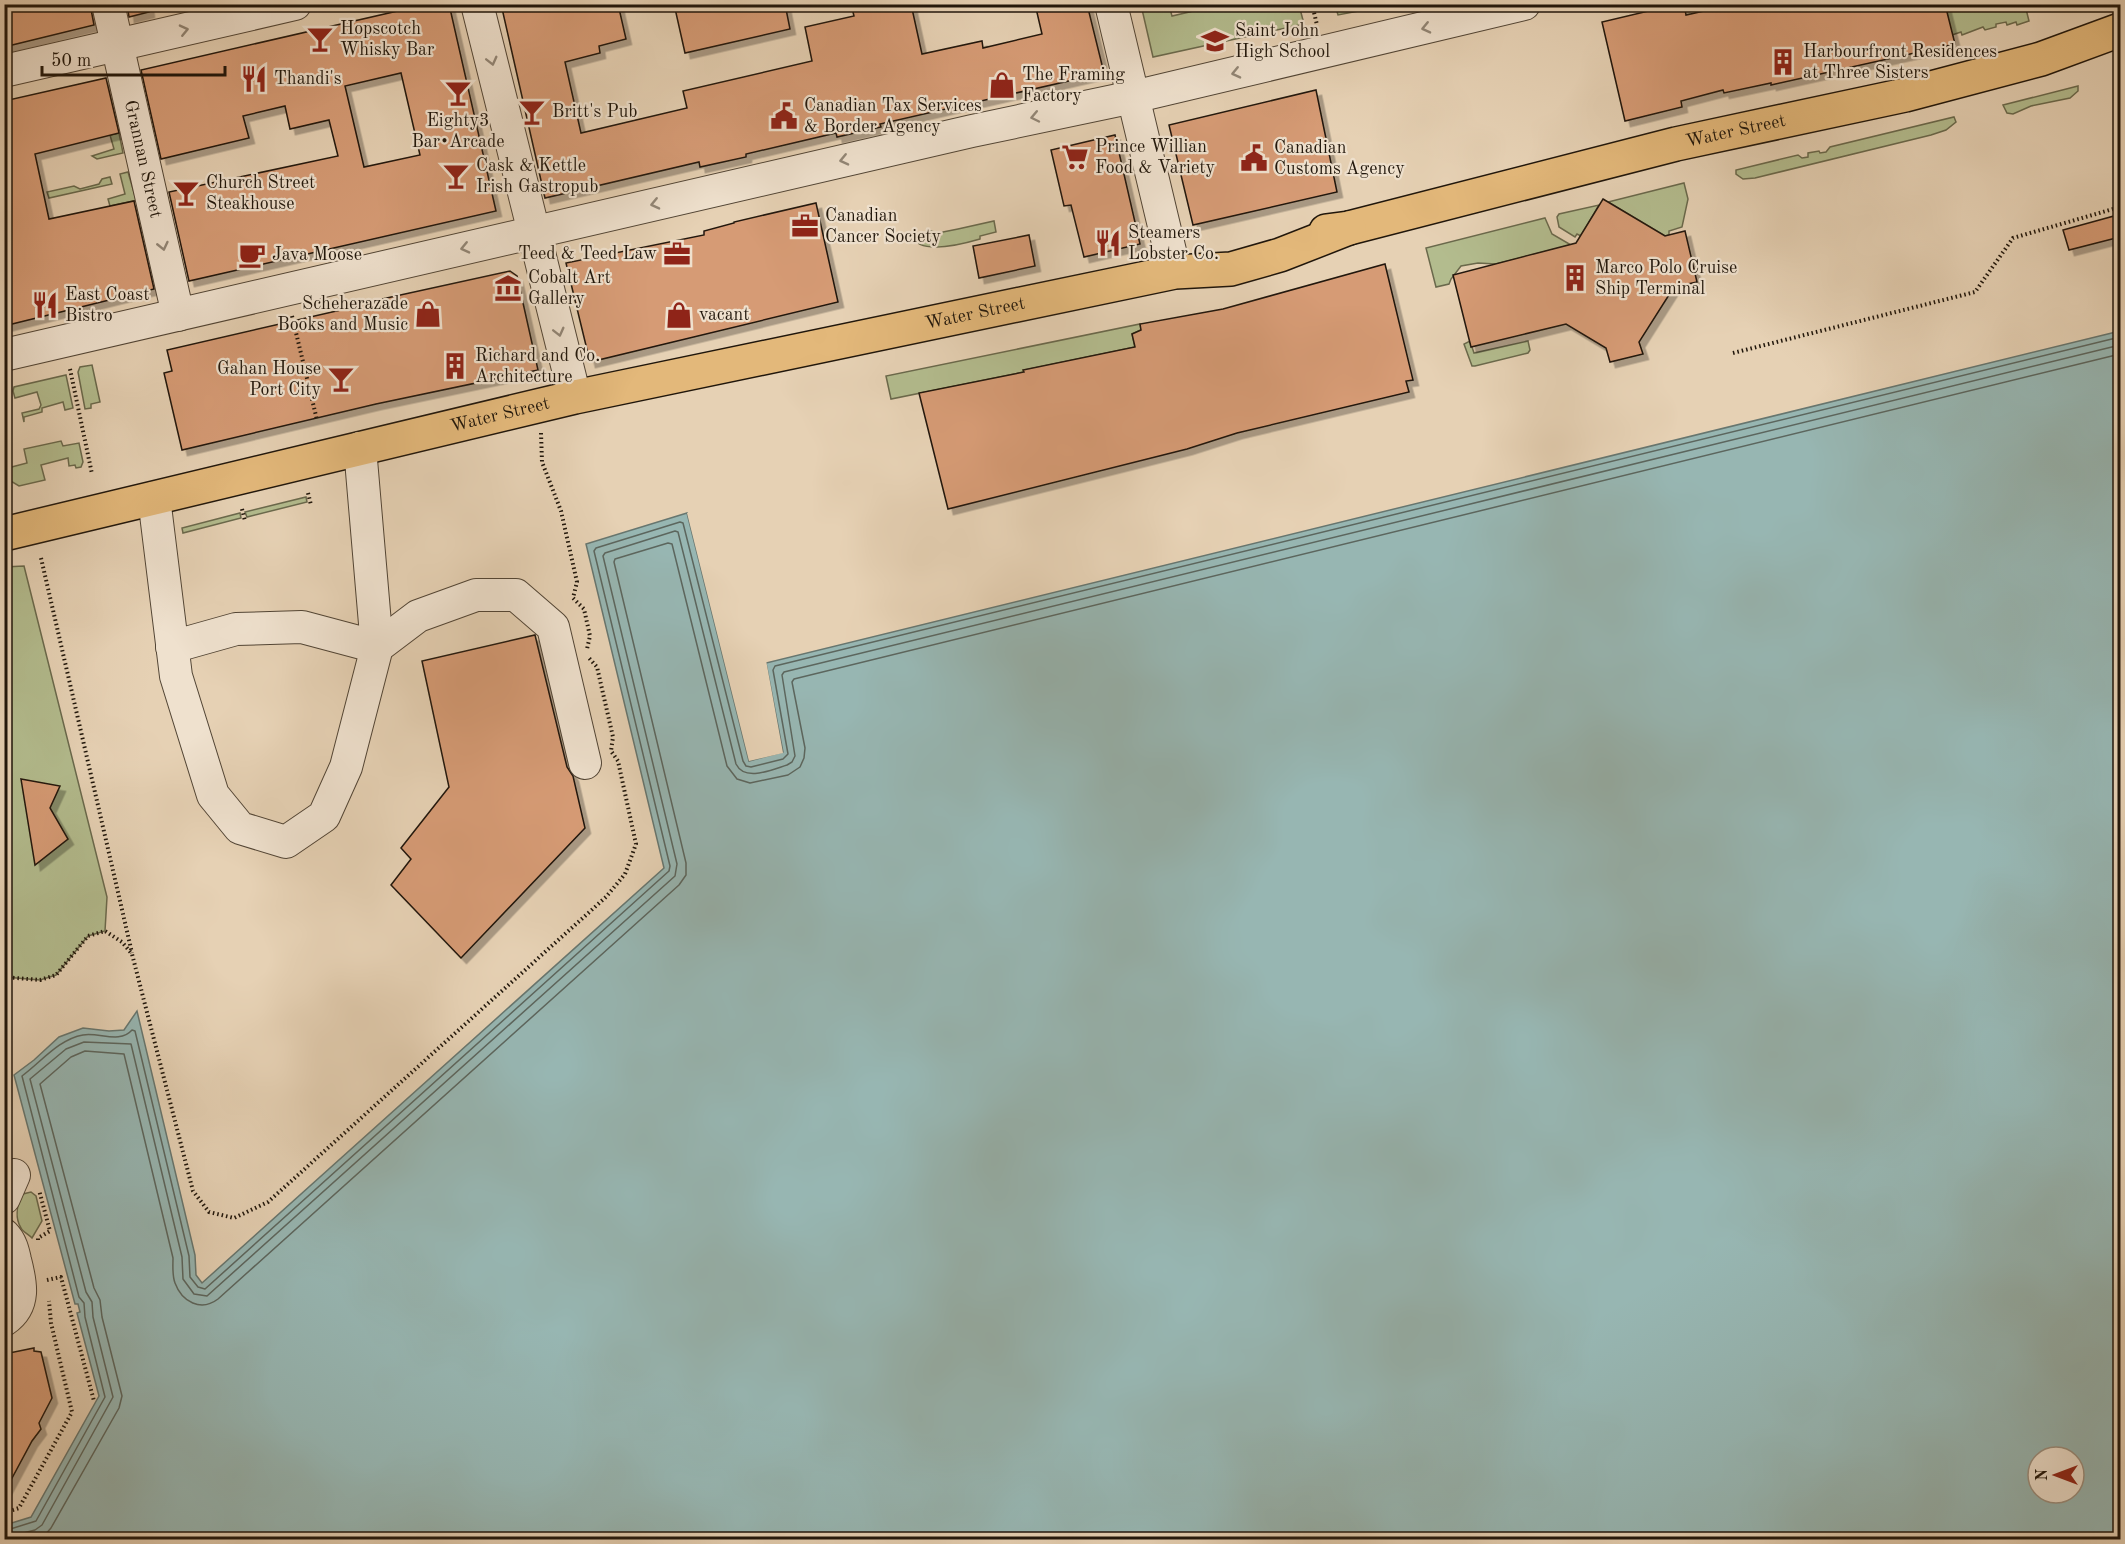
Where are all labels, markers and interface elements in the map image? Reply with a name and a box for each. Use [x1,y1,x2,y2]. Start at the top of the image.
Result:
place label: Hopscotch Whisky Bar [340,20,435,59]
one-way arrow [1421,20,1431,33]
place label: Saint John High School [1235,22,1330,61]
one-way arrow [179,24,189,37]
bar icon: Hopscotch Whisky Bar [305,24,335,54]
school or university icon: Saint John High School [1200,26,1230,56]
scale bar [42,39,225,77]
place label: Harbourfront Residences at Three Sisters [1803,43,1997,82]
building icon: Harbourfront Residences at Three Sisters [1768,47,1798,77]
text: 50 m [51,52,91,70]
one-way arrow [484,56,497,66]
restaurant icon: Thandi's [239,64,269,94]
one-way arrow [1231,65,1241,78]
place label: The Framing Factory [1022,66,1125,105]
place label: Thandi's [274,70,342,88]
shop icon: The Framing Factory [987,70,1017,100]
bar icon: Eighty3 Bar•Arcade [443,78,473,108]
bar icon: Britt's Pub [517,97,547,127]
place label: Canadian Tax Services & Border Agency [804,97,982,136]
street label: Grannan Street [121,99,165,220]
public building icon: Canadian Tax Services & Border Agency [769,101,799,131]
place label: Britt's Pub [552,103,638,121]
one-way arrow [1030,110,1040,123]
place label: Eighty3 Bar•Arcade [411,112,505,151]
street label: Water Street [1684,112,1787,151]
place label: Prince Willian Food & Variety [1095,138,1216,177]
place label: Canadian Customs Agency [1274,139,1405,178]
supermarket icon: Prince Willian Food & Variety [1060,142,1090,172]
public building icon: Canadian Customs Agency [1239,143,1269,173]
one-way arrow [840,153,850,166]
place label: Cask & Kettle Irish Gastropub [476,157,598,196]
bar icon: Cask & Kettle Irish Gastropub [441,161,471,191]
place label: Church Street Steakhouse [206,174,315,213]
bar icon: Church Street Steakhouse [171,178,201,208]
one-way arrow [650,197,660,210]
place label: Canadian Cancer Society [825,207,942,246]
office icon: Canadian Cancer Society [790,211,820,241]
place label: Steamers Lobster Co. [1128,224,1219,263]
restaurant icon: Steamers Lobster Co. [1093,228,1123,258]
office icon: Teed & Teed Law [662,239,692,269]
cafe icon: Java Moose [237,240,267,270]
one-way arrow [155,241,168,251]
one-way arrow [460,241,470,254]
place label: Teed & Teed Law [518,245,657,263]
place label: Java Moose [272,246,362,264]
place label: Marco Polo Cruise Ship Terminal [1595,259,1737,298]
building icon: Marco Polo Cruise Ship Terminal [1560,263,1590,293]
place label: Cobalt Art Gallery [528,269,611,308]
museum icon: Cobalt Art Gallery [493,273,523,303]
place label: East Coast Bistro [65,286,149,325]
restaurant icon: East Coast Bistro [30,290,60,320]
street label: Water Street [924,294,1027,333]
place label: Scheherazade Books and Music [277,295,408,334]
shop icon: Scheherazade Books and Music [413,299,443,329]
shop icon: vacant [664,300,694,330]
place label: vacant [699,306,750,324]
one-way arrow [551,327,564,337]
place label: Richard and Co. Architecture [475,347,600,386]
building icon: Richard and Co. Architecture [440,351,470,381]
place label: Gahan House Port City [217,360,321,399]
bar icon: Gahan House Port City [326,364,356,394]
street label: Water Street [448,394,551,436]
north arrow [2026,1445,2086,1505]
text: N [2035,1468,2051,1481]

